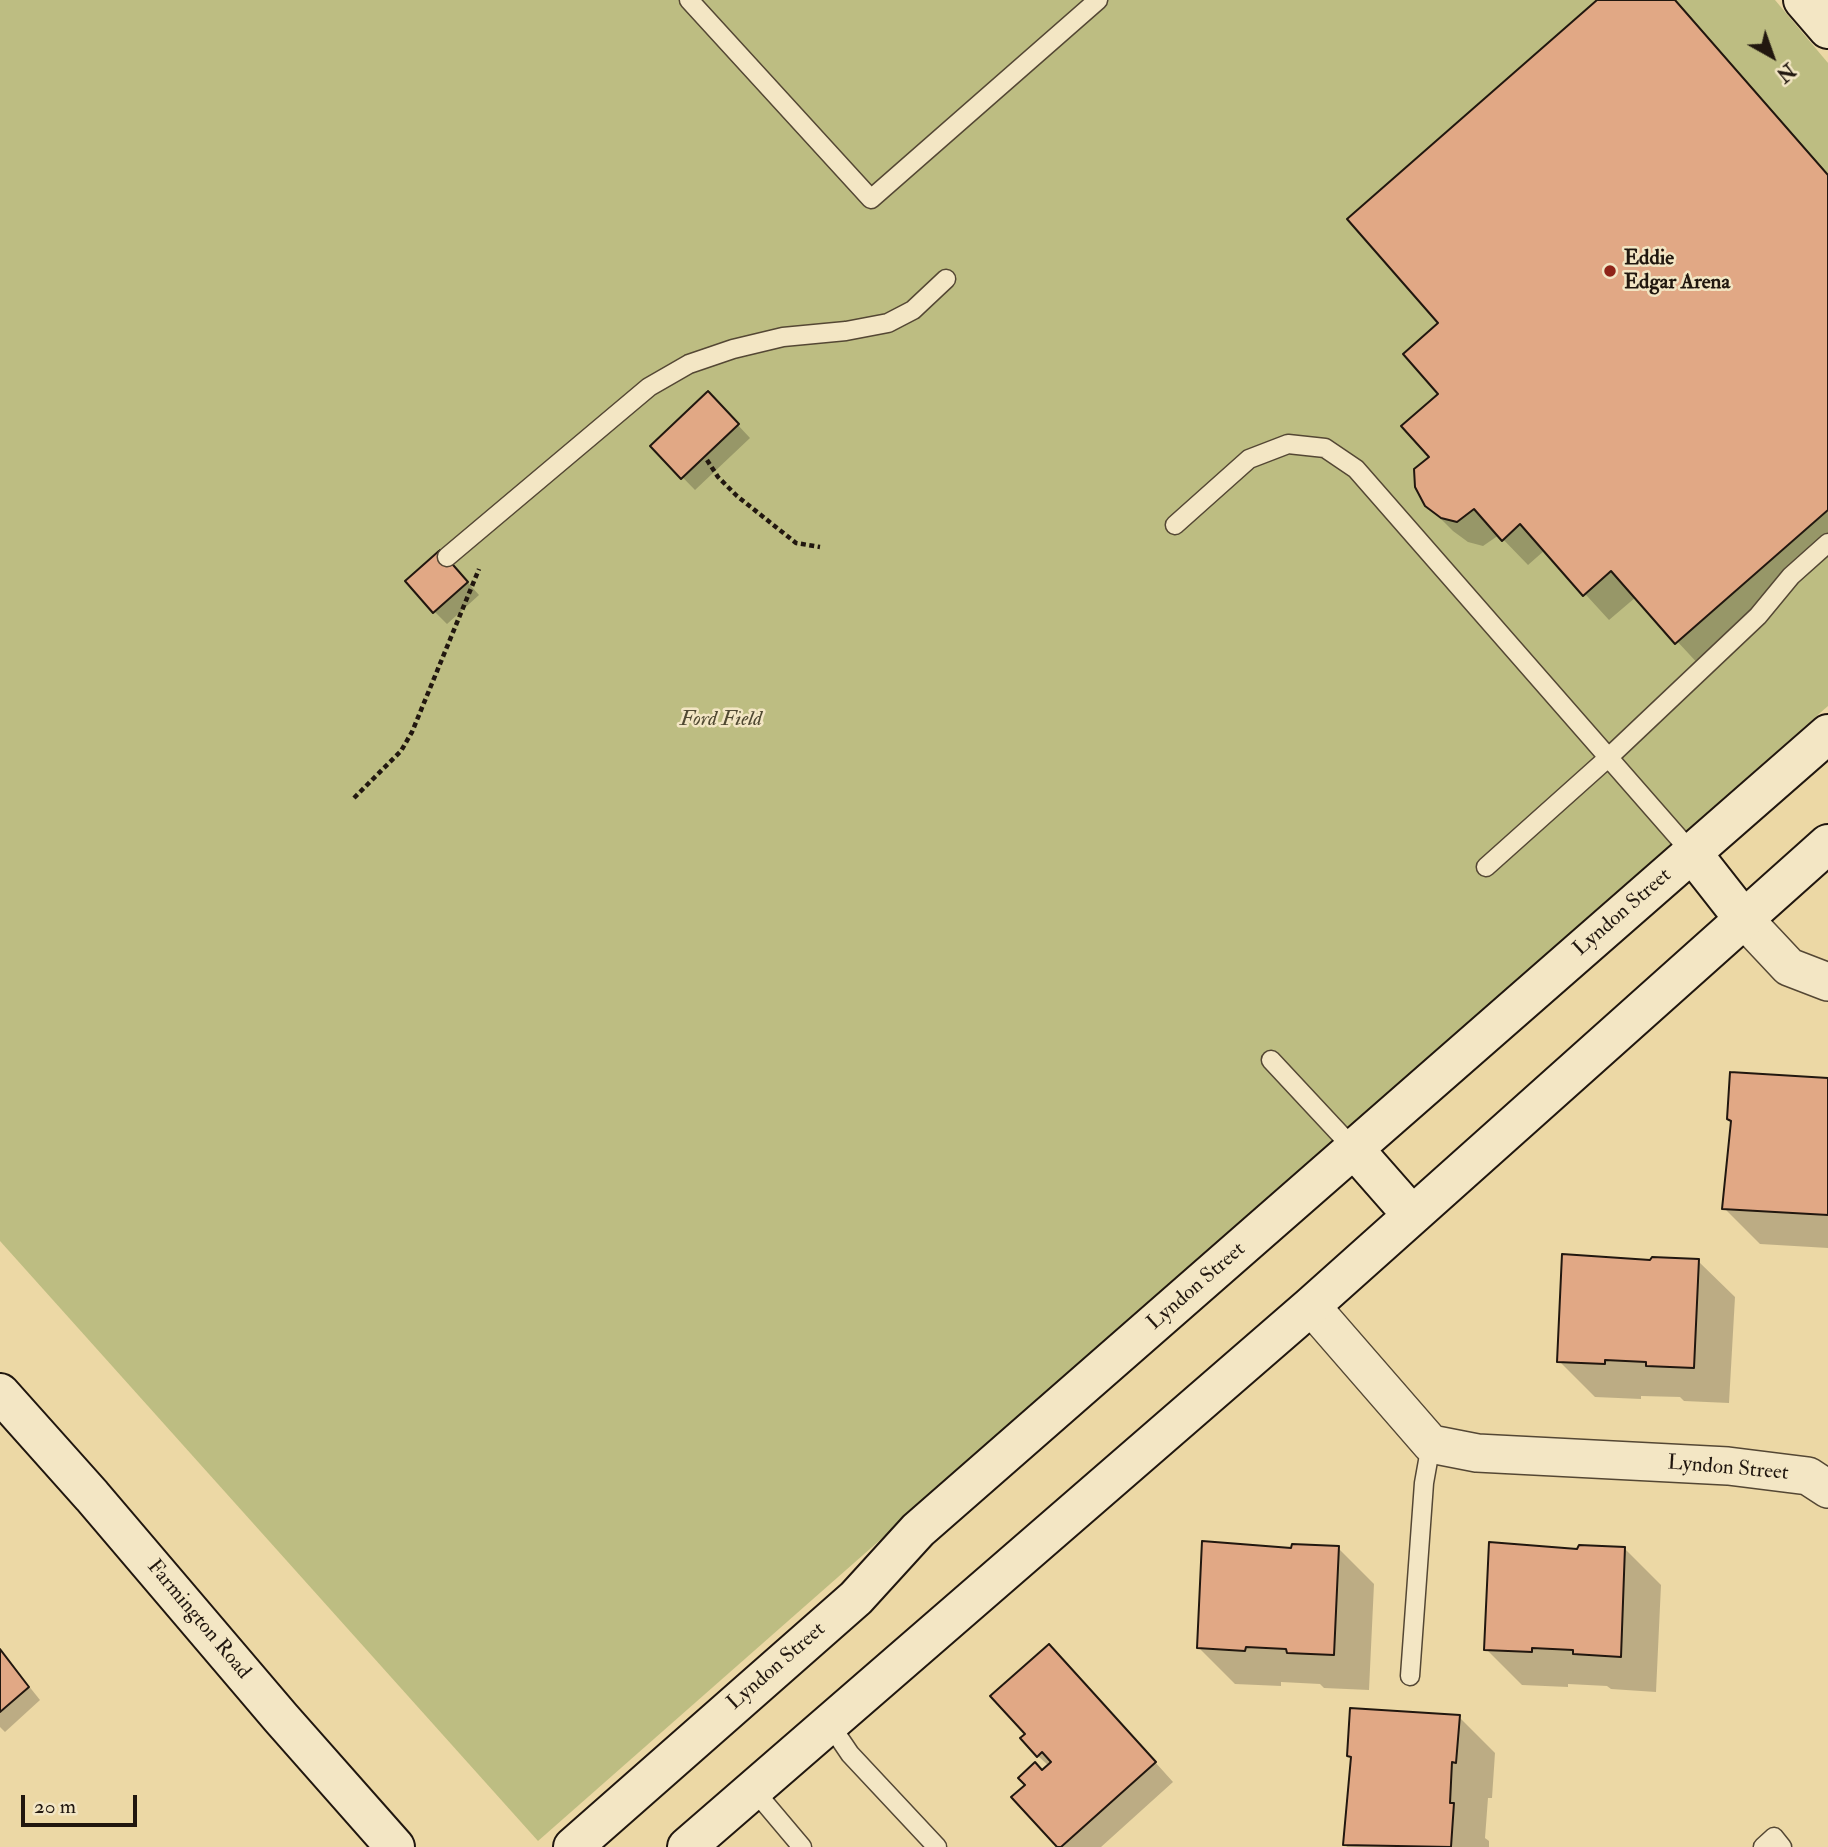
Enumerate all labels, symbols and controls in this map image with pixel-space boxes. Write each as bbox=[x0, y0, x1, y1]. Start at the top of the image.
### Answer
north arrow bbox=[1737, 21, 1807, 91]
text: N bbox=[1771, 57, 1800, 87]
place label: Eddie Edgar Arena bbox=[1624, 246, 1730, 296]
marker: Eddie Edgar Arena bbox=[1602, 263, 1618, 279]
park label: Ford Field bbox=[680, 707, 762, 733]
street label: Lyndon Street bbox=[1569, 864, 1677, 962]
street label: Lyndon Street bbox=[1143, 1238, 1251, 1336]
street label: Lyndon Street bbox=[1666, 1451, 1790, 1487]
street label: Farmington Road bbox=[141, 1555, 255, 1685]
street label: Lyndon Street bbox=[723, 1618, 831, 1716]
scale bar bbox=[24, 1780, 140, 1824]
text: 20 m bbox=[34, 1793, 76, 1820]

